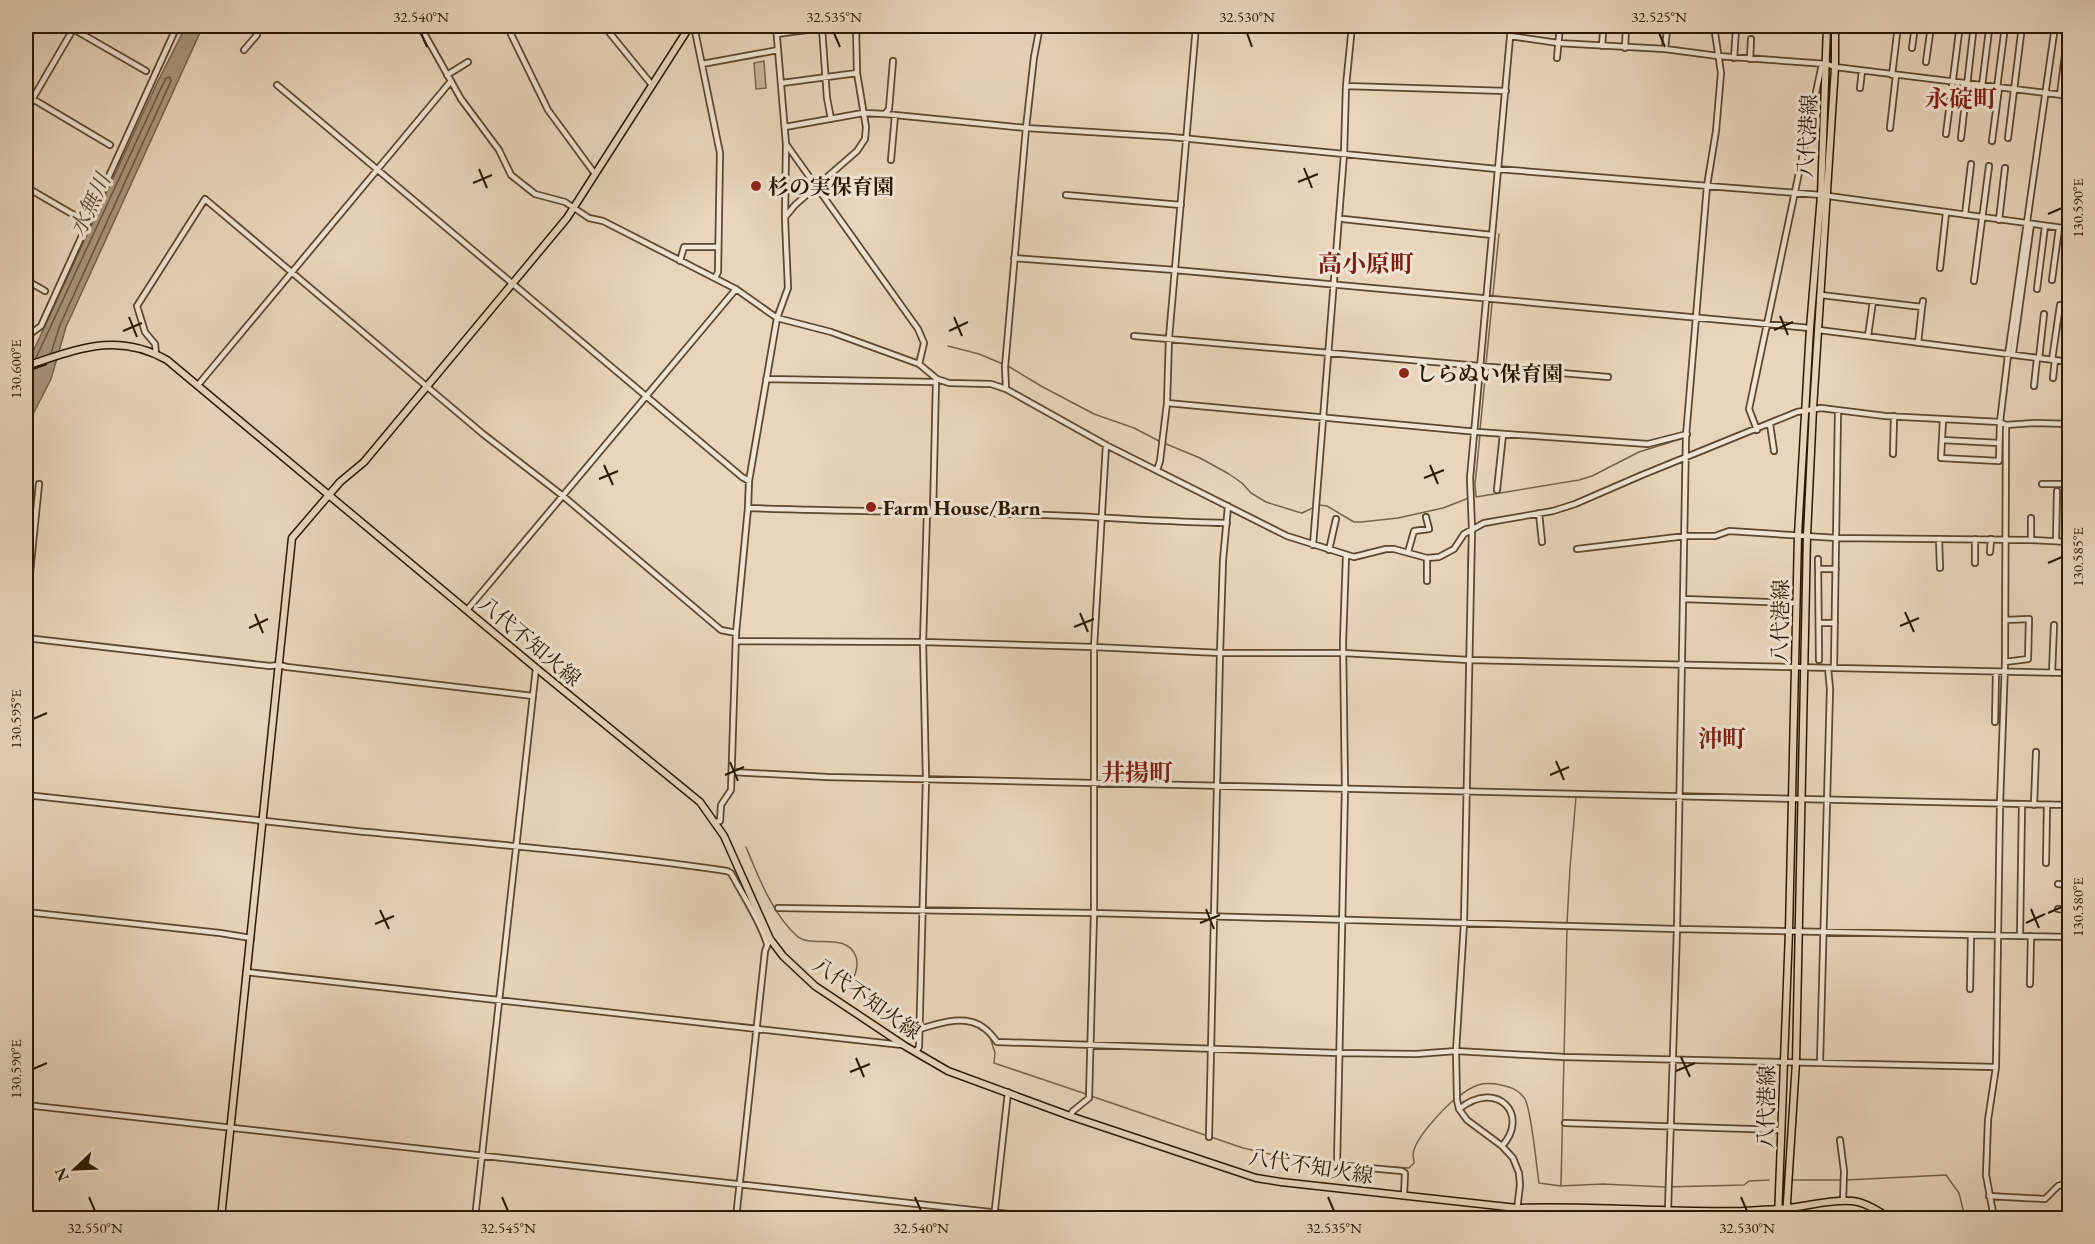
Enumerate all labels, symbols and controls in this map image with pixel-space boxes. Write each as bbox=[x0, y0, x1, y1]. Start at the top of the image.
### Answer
text: 32.540°N bbox=[393, 7, 449, 26]
text: 32.535°N bbox=[806, 7, 862, 26]
text: 32.530°N bbox=[1219, 7, 1275, 26]
text: 32.525°N bbox=[1631, 7, 1687, 26]
district label: 永碇町 bbox=[1925, 83, 1997, 114]
street label: 八代港線 bbox=[1791, 93, 1823, 179]
water label: 水無川 bbox=[63, 167, 118, 241]
place label: 杉の実保育園 bbox=[768, 173, 894, 200]
text: 130.590°E bbox=[2068, 178, 2087, 238]
marker: 杉の実保育園 bbox=[749, 179, 763, 193]
district label: 高小原町 bbox=[1318, 248, 1414, 279]
text: 130.600°E bbox=[6, 339, 25, 399]
place label: しらぬい保育園 bbox=[1416, 360, 1563, 387]
marker: しらぬい保育園 bbox=[1397, 366, 1411, 380]
place label: Farm House/Barn bbox=[883, 494, 1041, 521]
marker: Farm House/Barn bbox=[864, 500, 878, 514]
text: 130.585°E bbox=[2068, 527, 2087, 587]
street label: 八代港線 bbox=[1766, 579, 1794, 663]
street label: 八代不知火線 bbox=[473, 590, 587, 692]
text: 130.595°E bbox=[6, 689, 25, 749]
district label: 沖町 bbox=[1698, 723, 1746, 754]
district label: 井揚町 bbox=[1101, 757, 1173, 788]
text: 130.580°E bbox=[2068, 877, 2087, 937]
street label: 八代不知火線 bbox=[808, 951, 926, 1045]
text: 130.590°E bbox=[6, 1039, 25, 1099]
street label: 八代港線 bbox=[1752, 1065, 1780, 1149]
north arrow bbox=[45, 1139, 105, 1199]
street label: 八代不知火線 bbox=[1247, 1143, 1375, 1189]
text: N bbox=[49, 1165, 74, 1185]
text: 32.550°N bbox=[67, 1218, 123, 1237]
text: 32.545°N bbox=[480, 1218, 536, 1237]
text: 32.540°N bbox=[893, 1218, 949, 1237]
text: 32.535°N bbox=[1306, 1218, 1362, 1237]
text: 32.530°N bbox=[1719, 1218, 1775, 1237]

